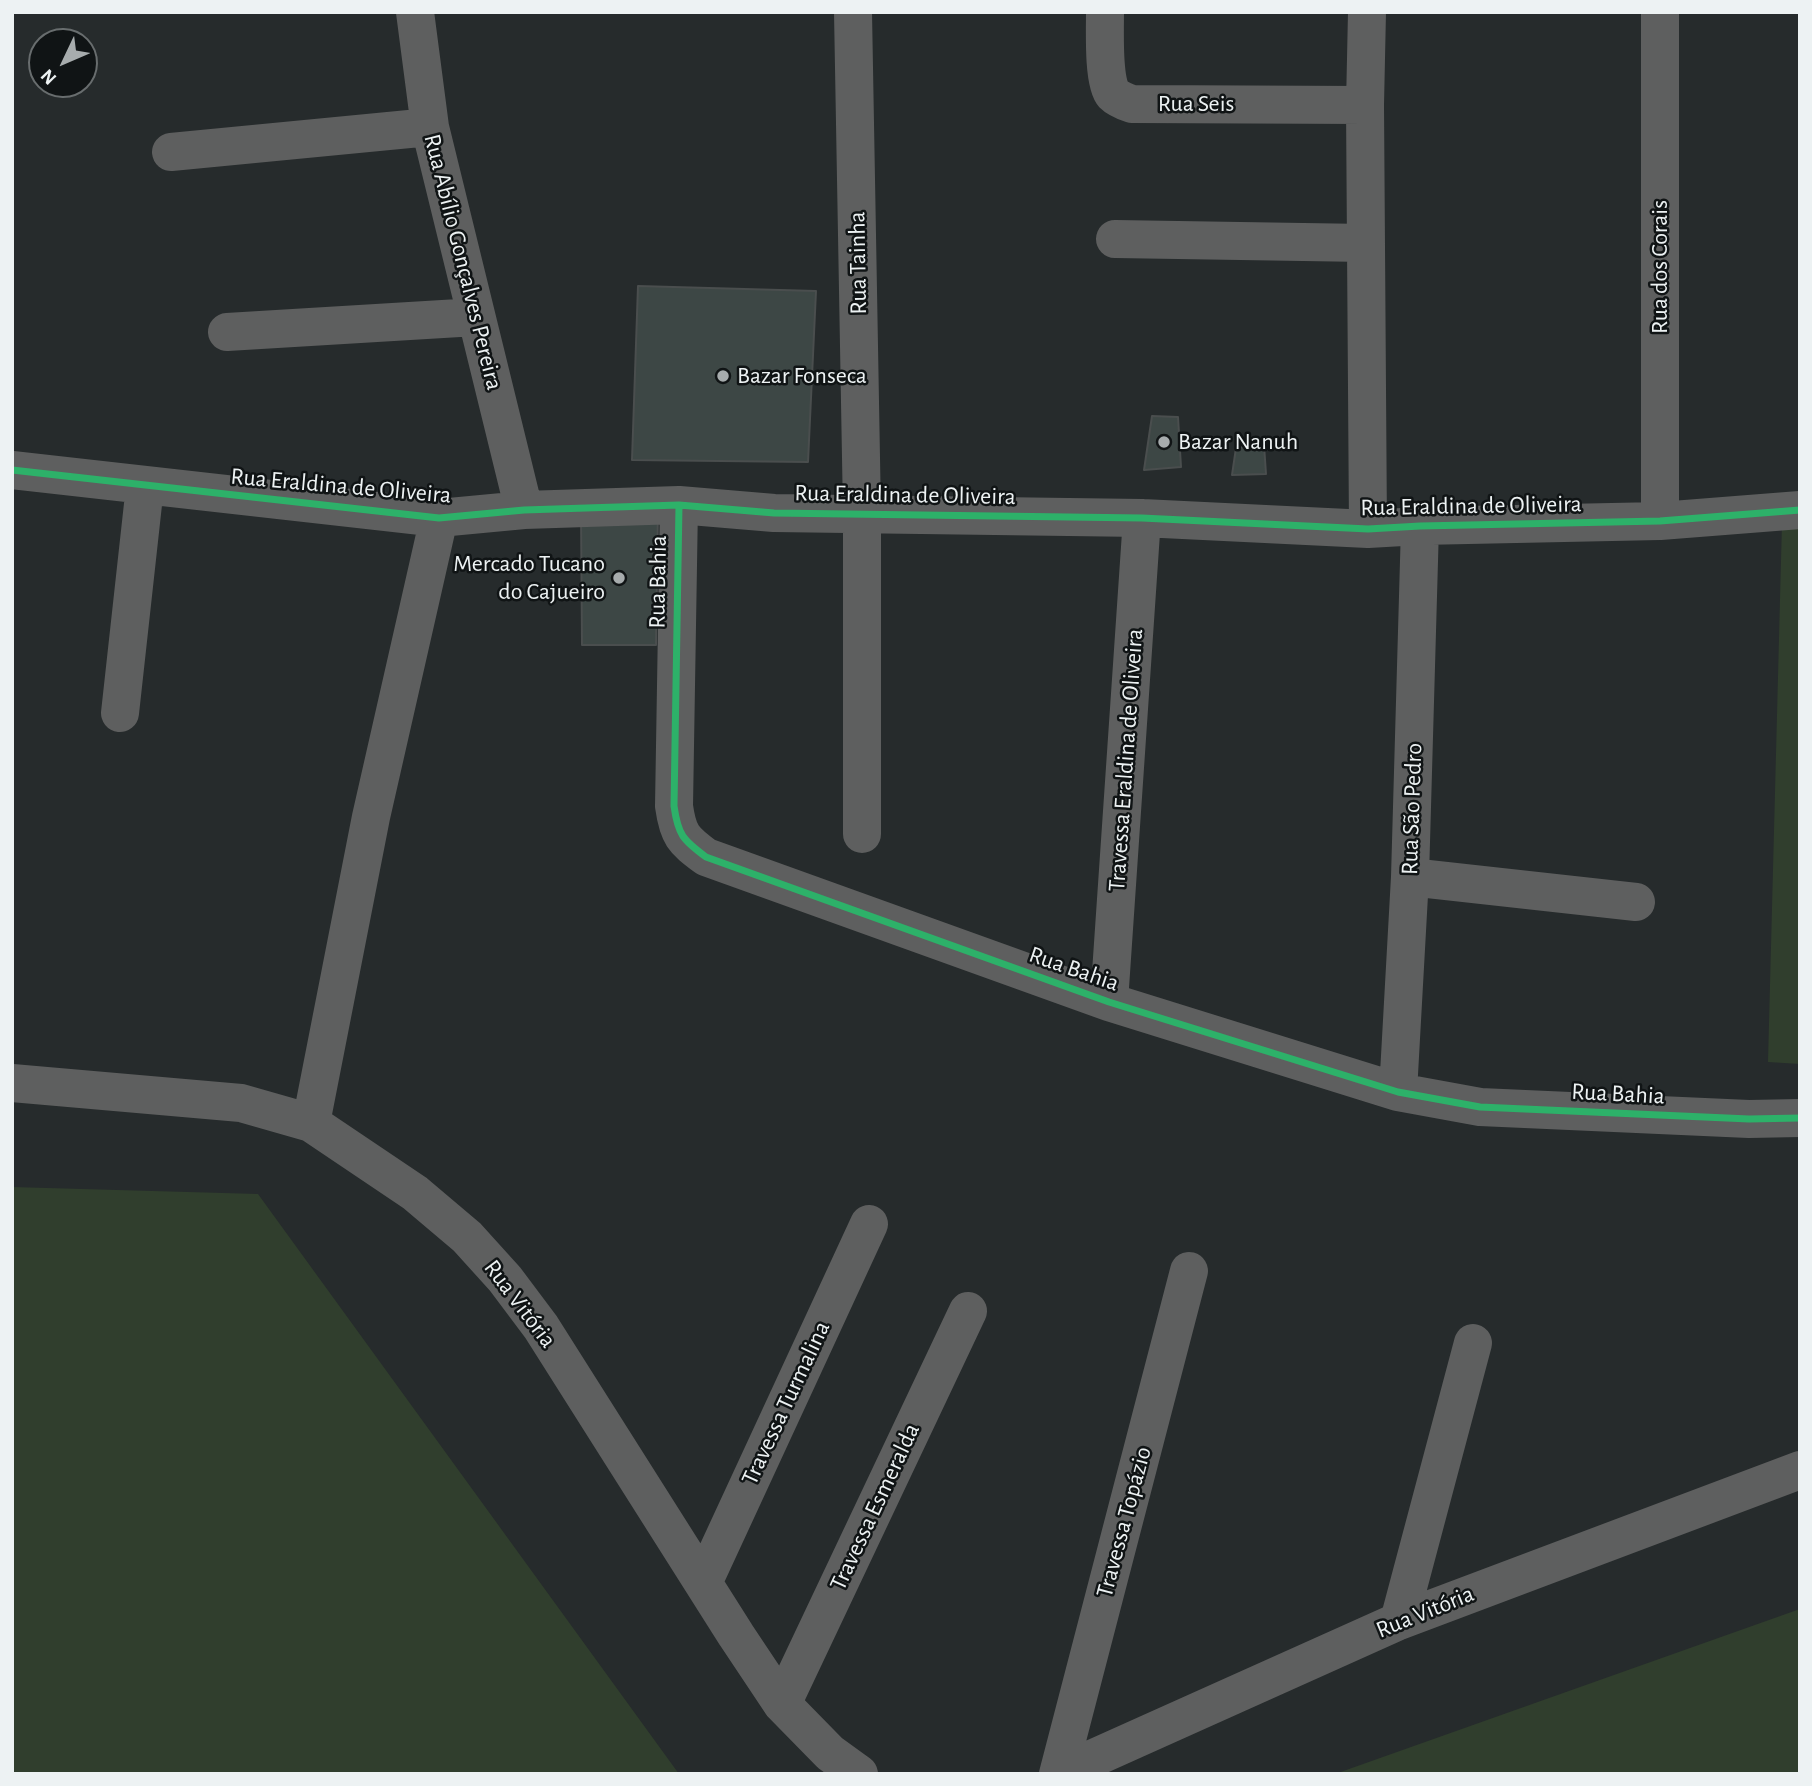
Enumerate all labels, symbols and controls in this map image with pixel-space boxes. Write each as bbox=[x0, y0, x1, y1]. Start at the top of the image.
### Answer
north arrow bbox=[28, 28, 98, 98]
text: N bbox=[38, 65, 60, 88]
street label: Rua Seis bbox=[1158, 90, 1234, 118]
street label: Rua Abílio Gonçalves Pereira bbox=[417, 131, 509, 393]
street label: Rua dos Corais bbox=[1646, 200, 1674, 334]
street label: Rua Tainha bbox=[843, 211, 873, 315]
place label: Bazar Fonseca bbox=[737, 362, 867, 390]
marker: Bazar Fonseca bbox=[715, 368, 731, 384]
place label: Bazar Nanuh bbox=[1178, 428, 1298, 456]
marker: Bazar Nanuh bbox=[1156, 434, 1172, 450]
street label: Rua Eraldina de Oliveira bbox=[229, 462, 453, 510]
street label: Rua Eraldina de Oliveira bbox=[794, 479, 1016, 511]
street label: Rua Eraldina de Oliveira bbox=[1360, 490, 1582, 522]
street label: Rua Bahia bbox=[643, 535, 673, 629]
place label: Mercado Tucano do Cajueiro bbox=[453, 550, 605, 606]
marker: Mercado Tucano do Cajueiro bbox=[611, 570, 627, 586]
street label: Travessa Eraldina de Oliveira bbox=[1102, 628, 1150, 892]
street label: Rua São Pedro bbox=[1395, 742, 1429, 876]
street label: Rua Bahia bbox=[1025, 940, 1123, 998]
street label: Rua Bahia bbox=[1571, 1077, 1665, 1111]
street label: Rua Vitória bbox=[478, 1254, 562, 1354]
street label: Travessa Turmalina bbox=[735, 1317, 837, 1489]
street label: Travessa Esmeralda bbox=[824, 1419, 926, 1595]
street label: Travessa Topázio bbox=[1090, 1443, 1158, 1601]
street label: Rua Vitória bbox=[1372, 1579, 1478, 1645]

